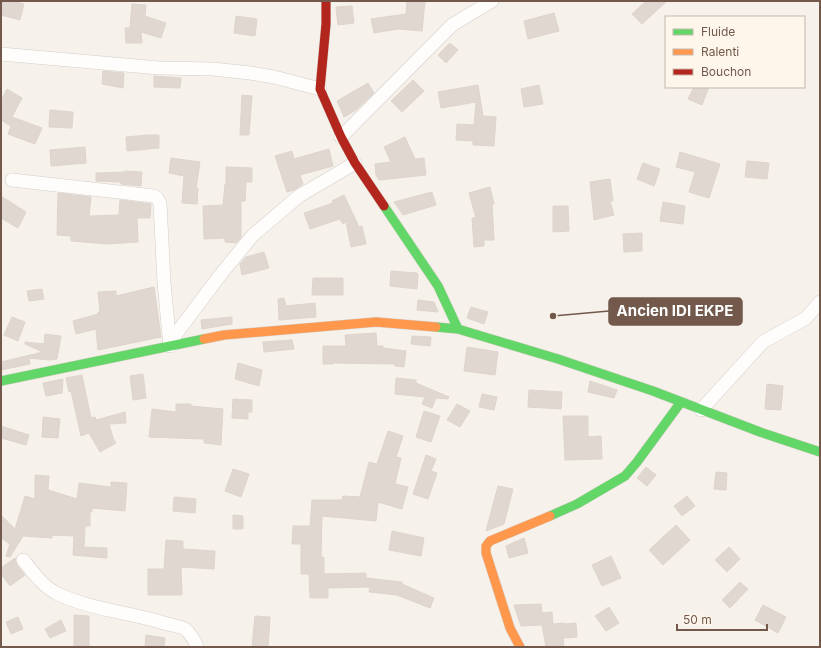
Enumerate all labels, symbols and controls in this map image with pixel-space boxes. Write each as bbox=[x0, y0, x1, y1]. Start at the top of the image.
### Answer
legend bbox=[665, 16, 805, 88]
text: Fluide bbox=[701, 24, 735, 39]
text: Ralenti bbox=[701, 44, 739, 59]
text: Bouchon bbox=[701, 64, 751, 79]
callout: Ancien IDI EKPE bbox=[609, 298, 742, 325]
text: Ancien IDI EKPE bbox=[617, 301, 733, 320]
scale bar bbox=[677, 606, 767, 632]
text: 50 m bbox=[683, 612, 712, 627]

